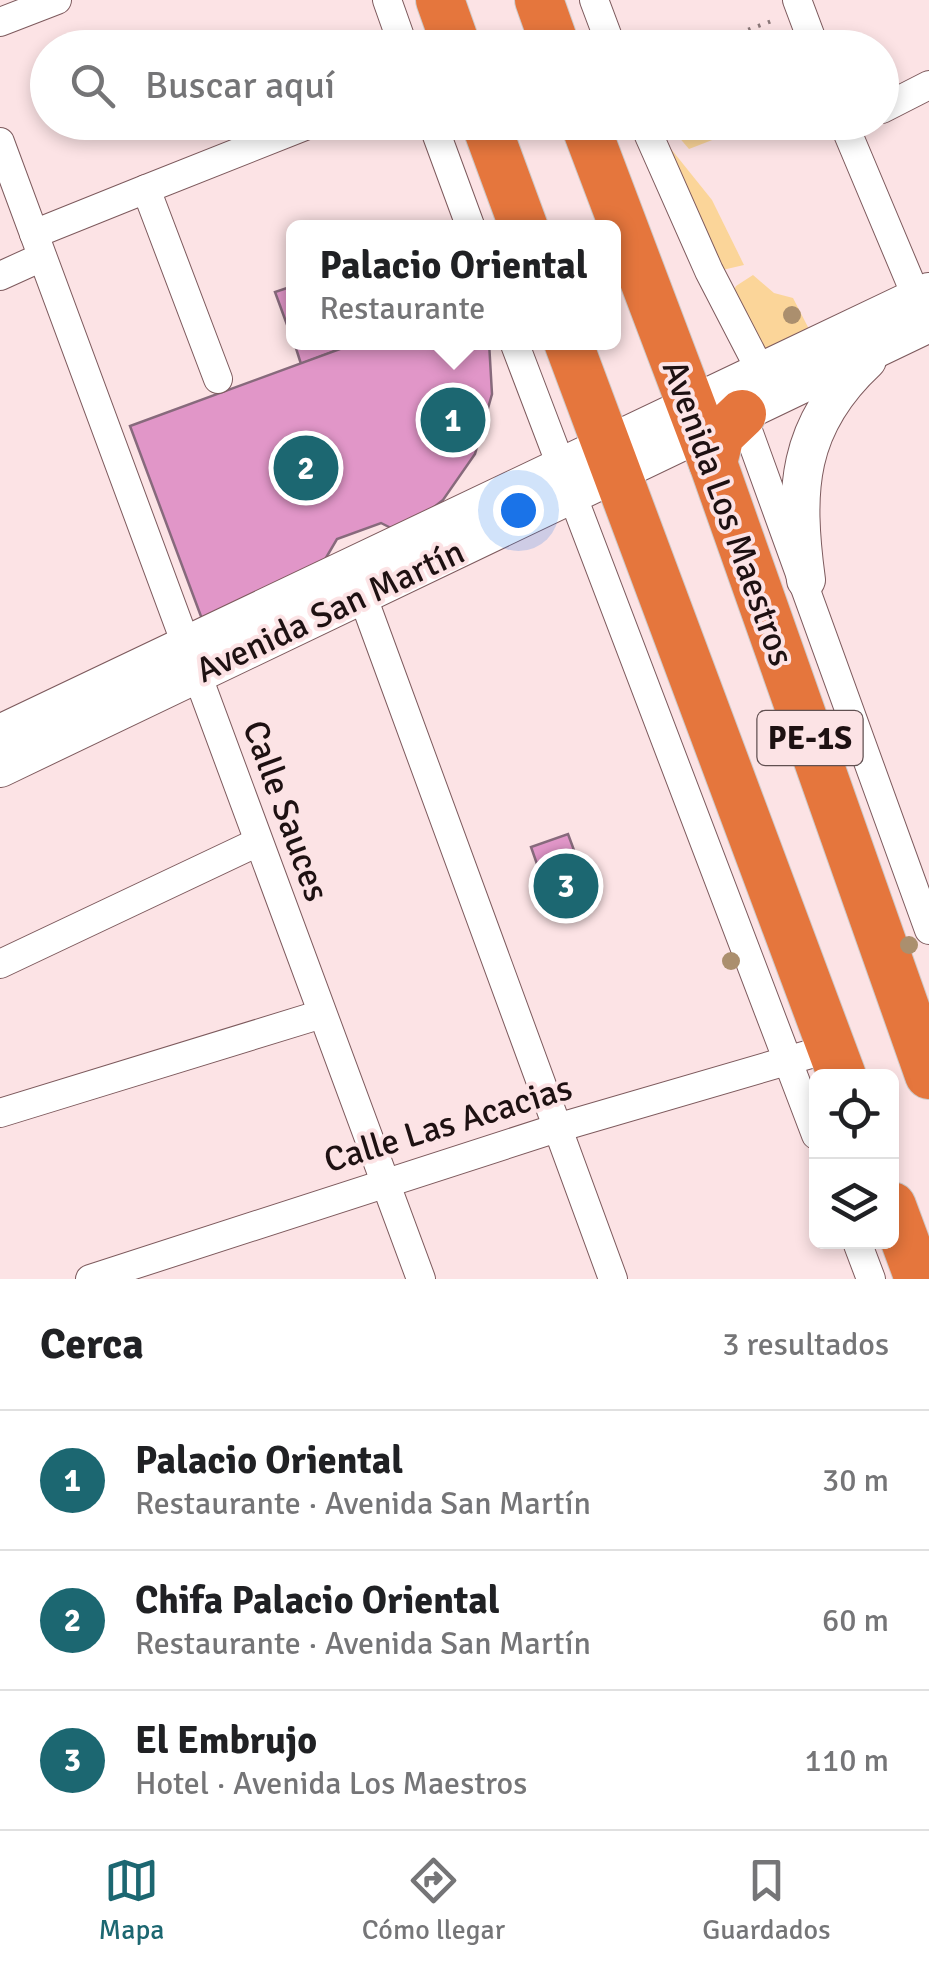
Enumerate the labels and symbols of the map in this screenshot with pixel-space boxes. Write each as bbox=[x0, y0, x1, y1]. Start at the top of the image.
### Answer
street label: Avenida Los Maestros bbox=[653, 355, 803, 671]
pin: 1 bbox=[420, 382, 486, 458]
pin: 2 bbox=[274, 430, 338, 506]
your location bbox=[493, 485, 544, 536]
street label: Avenida San Martín bbox=[189, 530, 471, 692]
road number: PE-1S bbox=[758, 711, 862, 765]
street label: Calle Sauces bbox=[233, 715, 339, 907]
pin: 3 bbox=[534, 848, 598, 924]
street label: Calle Las Acacias bbox=[319, 1066, 577, 1182]

